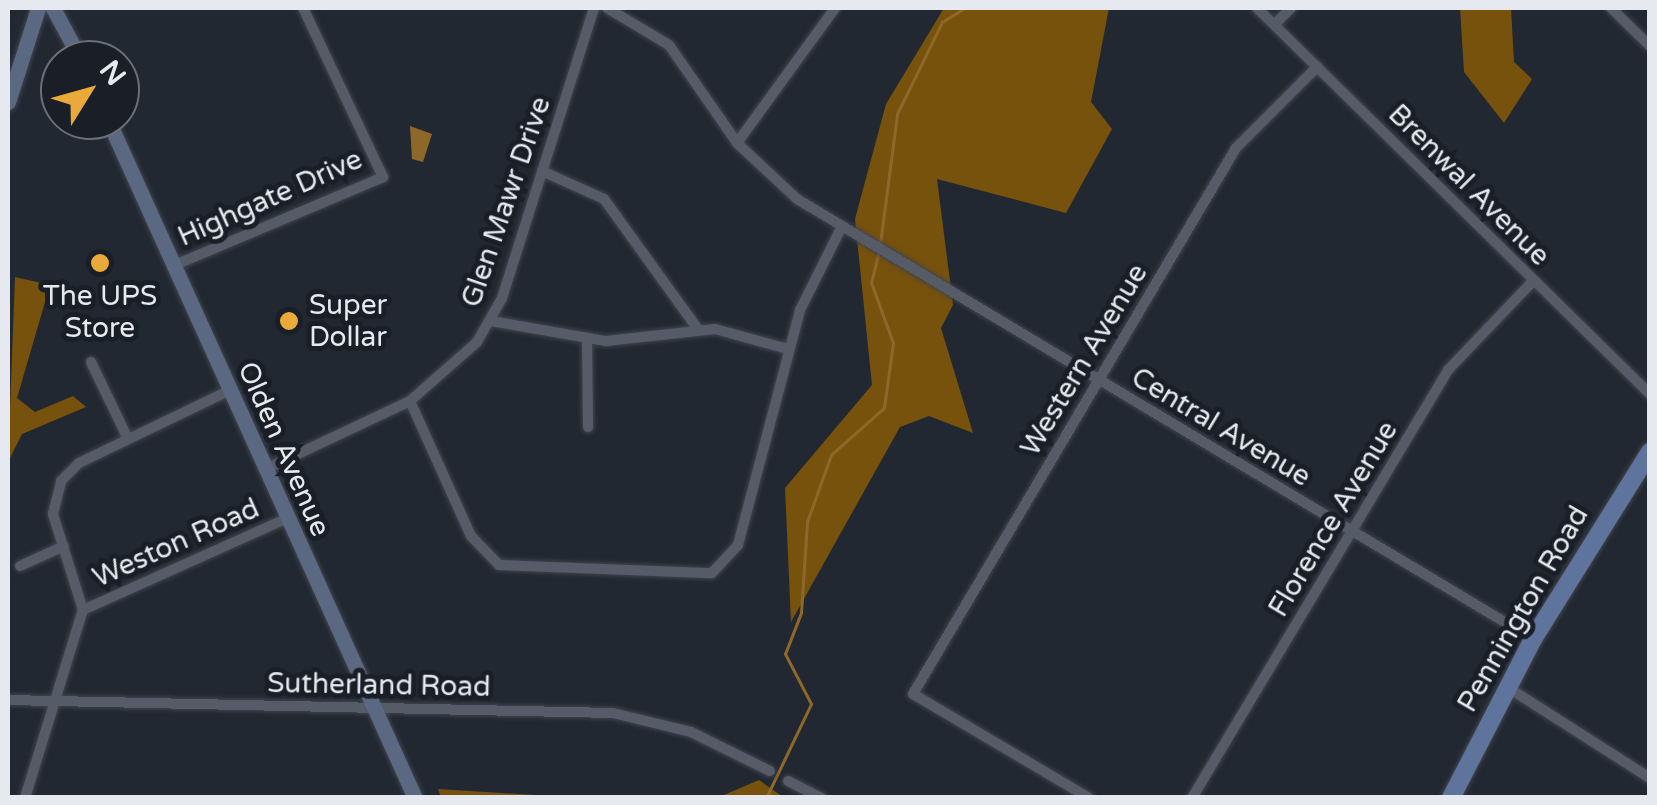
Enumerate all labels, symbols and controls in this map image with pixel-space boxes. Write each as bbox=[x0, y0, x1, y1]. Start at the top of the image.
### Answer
north arrow bbox=[40, 40, 140, 140]
text: N bbox=[92, 54, 133, 92]
street label: Glen Mawr Drive bbox=[454, 93, 558, 311]
street label: Brenwal Avenue bbox=[1381, 97, 1557, 273]
street label: Highgate Drive bbox=[173, 142, 367, 254]
marker: The UPS Store bbox=[89, 252, 111, 274]
street label: Western Avenue bbox=[1014, 258, 1154, 462]
place label: The UPS Store bbox=[43, 279, 157, 345]
place label: Super Dollar bbox=[309, 288, 387, 354]
marker: Super Dollar bbox=[278, 310, 300, 332]
street label: Olden Avenue bbox=[231, 357, 337, 541]
street label: Central Avenue bbox=[1125, 360, 1317, 494]
street label: Florence Avenue bbox=[1261, 415, 1405, 623]
street label: Weston Road bbox=[88, 491, 264, 595]
street label: Pennington Road bbox=[1450, 500, 1596, 718]
street label: Sutherland Road bbox=[267, 666, 491, 704]

